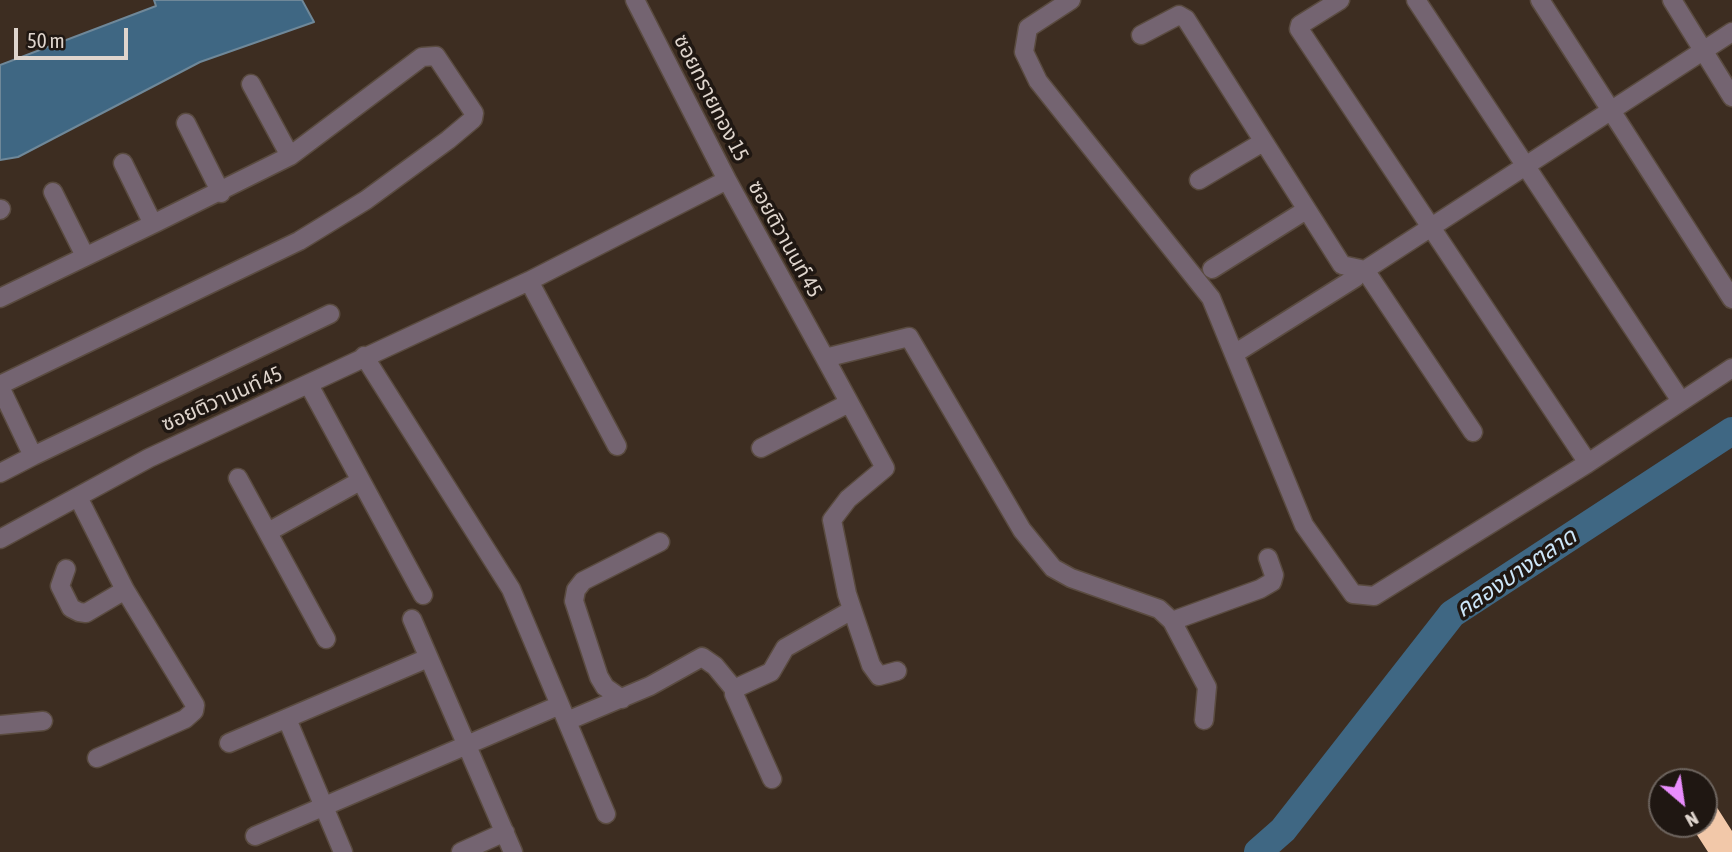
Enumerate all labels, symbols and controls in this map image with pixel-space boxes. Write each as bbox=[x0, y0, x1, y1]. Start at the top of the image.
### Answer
scale bar bbox=[18, 14, 131, 58]
text: 50 m bbox=[27, 28, 65, 52]
street label: ซอยทรายทอง 15 bbox=[668, 30, 754, 166]
street label: ซอยติวานนท์ 45 bbox=[743, 176, 827, 302]
street label: ซอยติวานนท์ 45 bbox=[158, 361, 286, 437]
water label: คลองบางตลาด bbox=[1450, 523, 1582, 623]
north arrow bbox=[1648, 768, 1718, 838]
text: N bbox=[1682, 807, 1702, 832]

